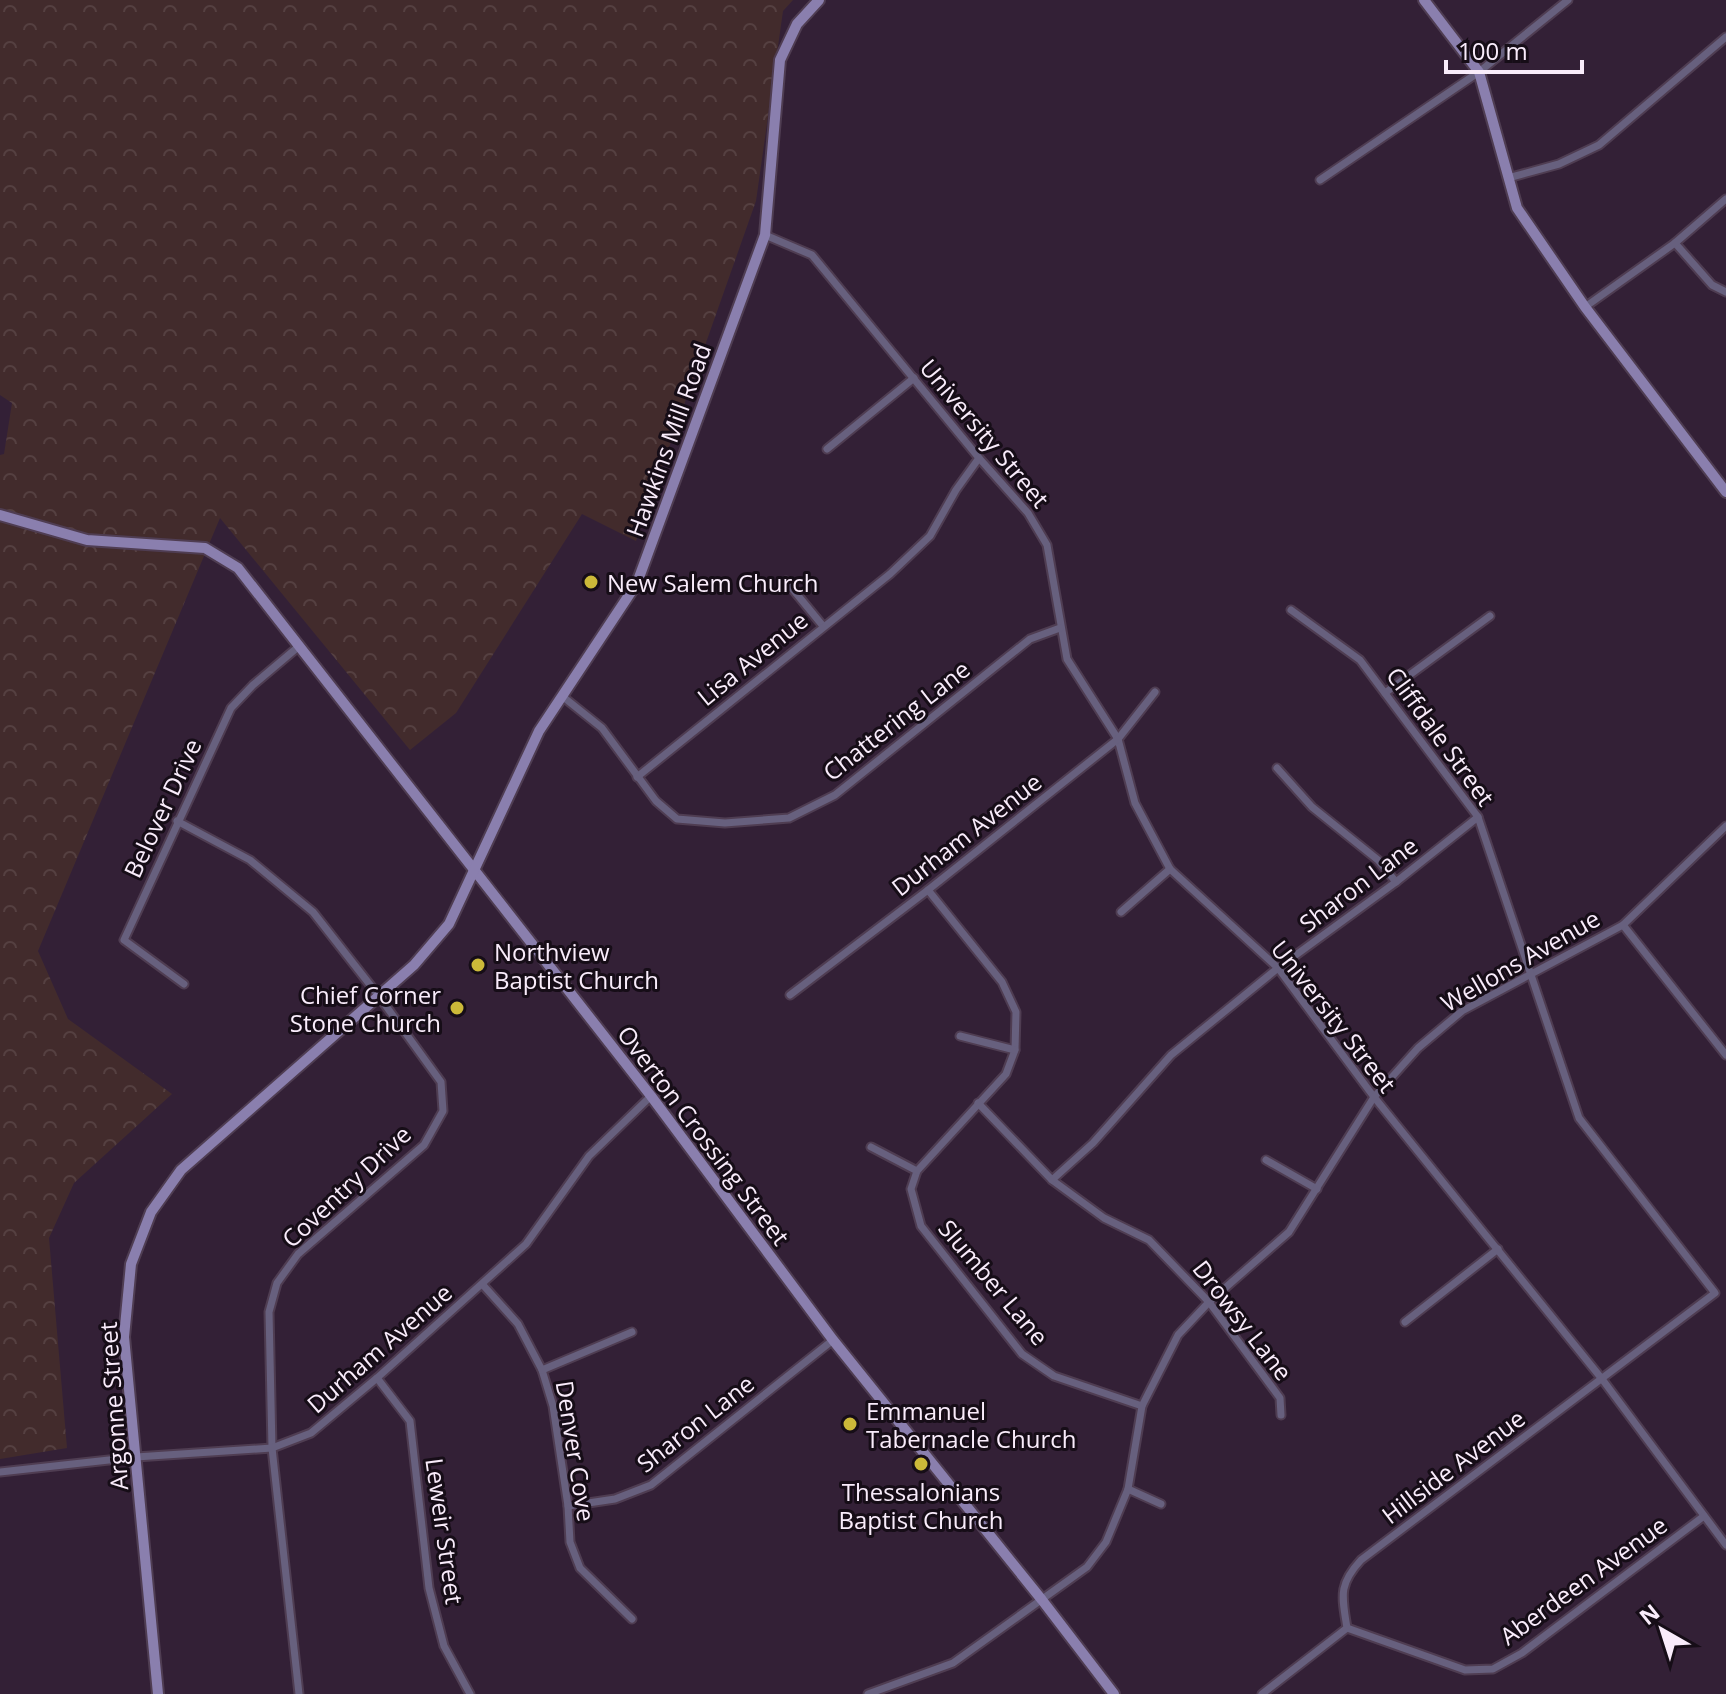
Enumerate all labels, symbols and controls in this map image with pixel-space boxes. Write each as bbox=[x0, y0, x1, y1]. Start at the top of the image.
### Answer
scale bar bbox=[1446, 24, 1582, 74]
text: 100 m bbox=[1458, 34, 1528, 67]
street label: Hawkins Mill Road bbox=[618, 339, 718, 541]
street label: University Street bbox=[913, 352, 1057, 514]
place label: New Salem Church bbox=[607, 566, 818, 599]
marker: New Salem Church bbox=[582, 573, 600, 591]
street label: Lisa Avenue bbox=[690, 603, 814, 713]
street label: Chattering Lane bbox=[816, 652, 976, 788]
street label: Cliffdale Street bbox=[1379, 660, 1503, 812]
street label: Belover Drive bbox=[115, 733, 209, 883]
street label: Durham Avenue bbox=[884, 765, 1048, 903]
street label: Sharon Lane bbox=[1292, 829, 1424, 939]
street label: Wellons Avenue bbox=[1435, 901, 1605, 1019]
street label: University Street bbox=[1264, 933, 1404, 1099]
place label: Northview Baptist Church bbox=[494, 935, 659, 996]
marker: Northview Baptist Church bbox=[469, 956, 487, 974]
place label: Chief Corner Stone Church bbox=[290, 978, 441, 1039]
marker: Chief Corner Stone Church bbox=[448, 999, 466, 1017]
street label: Overton Crossing Street bbox=[610, 1018, 798, 1252]
street label: Coventry Drive bbox=[274, 1118, 418, 1254]
street label: Slumber Lane bbox=[932, 1212, 1056, 1352]
street label: Drowsy Lane bbox=[1186, 1253, 1300, 1387]
street label: Durham Avenue bbox=[299, 1276, 459, 1420]
street label: Argonne Street bbox=[91, 1321, 135, 1491]
street label: Sharon Lane bbox=[629, 1367, 761, 1479]
street label: Denver Cove bbox=[549, 1378, 603, 1524]
place label: Emmanuel Tabernacle Church bbox=[866, 1394, 1076, 1455]
street label: Hillside Avenue bbox=[1375, 1401, 1531, 1531]
marker: Emmanuel Tabernacle Church bbox=[841, 1415, 859, 1433]
marker: Thessalonians Baptist Church bbox=[912, 1455, 930, 1473]
street label: Leweir Street bbox=[418, 1456, 472, 1606]
place label: Thessalonians Baptist Church bbox=[839, 1475, 1003, 1536]
street label: Aberdeen Avenue bbox=[1493, 1508, 1673, 1652]
north arrow bbox=[1622, 1590, 1702, 1670]
text: N bbox=[1632, 1596, 1665, 1631]

